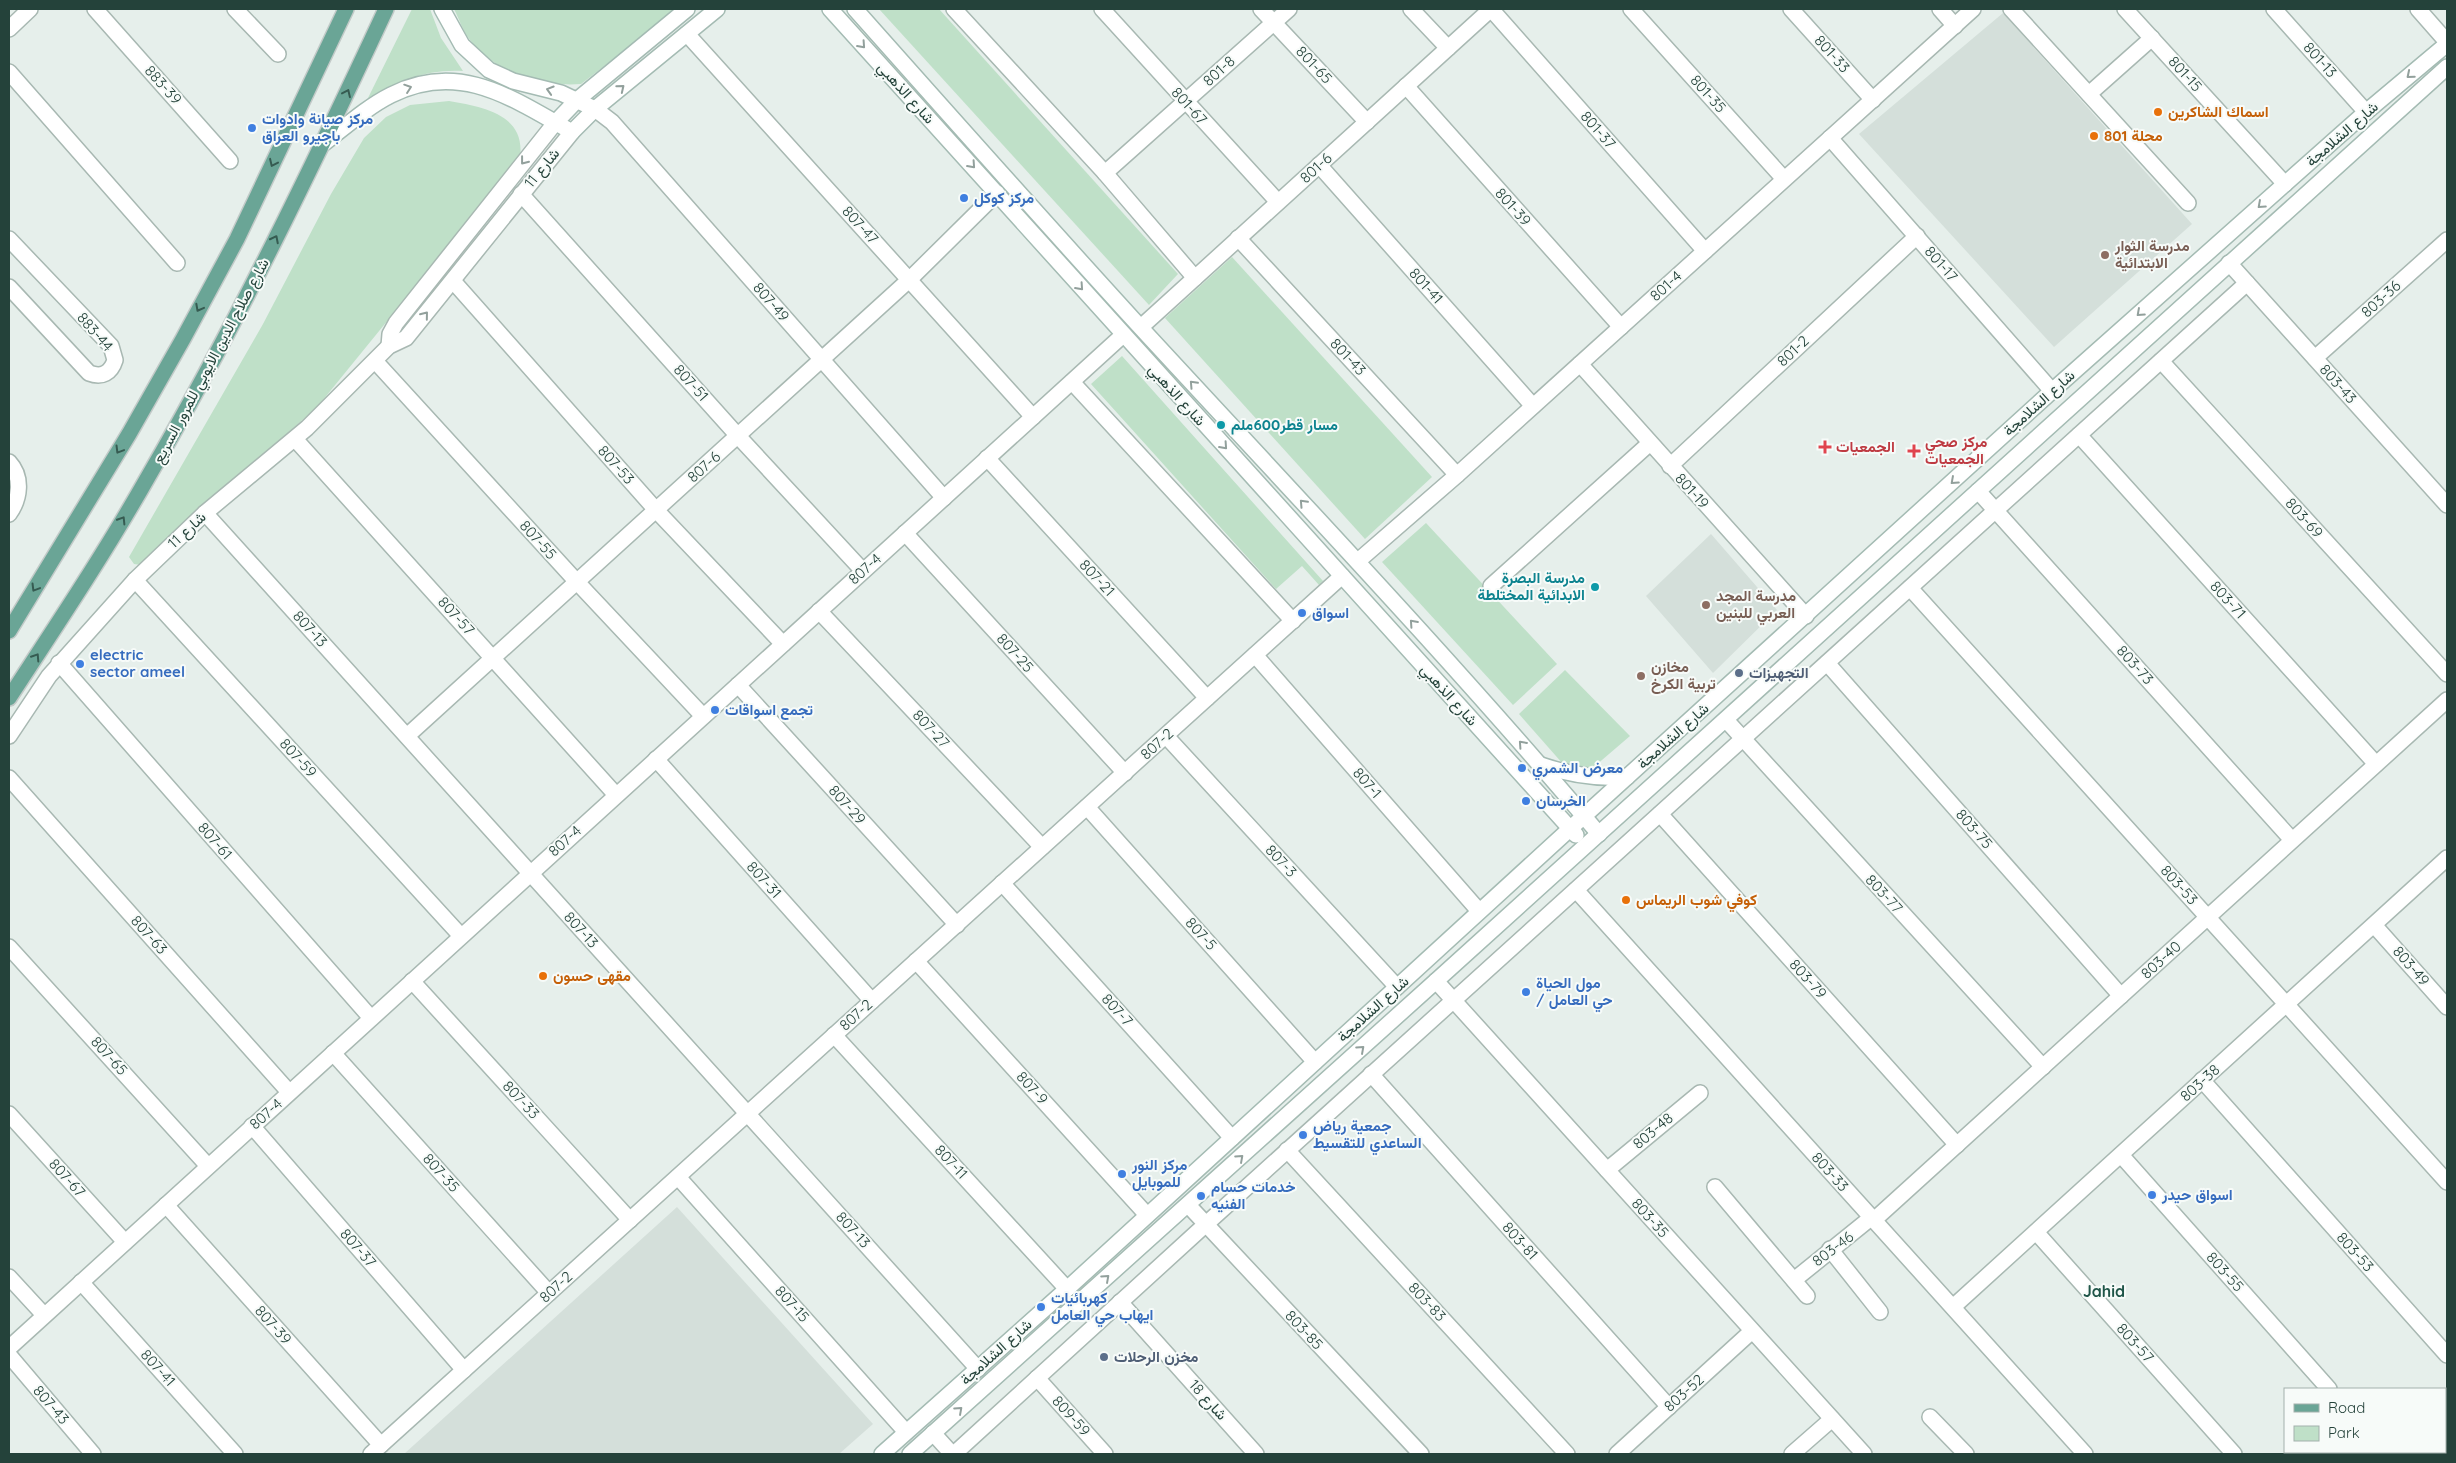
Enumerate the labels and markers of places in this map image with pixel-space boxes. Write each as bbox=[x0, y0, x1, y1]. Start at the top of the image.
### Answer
place label: اسماك الشاكرين bbox=[2168, 102, 2269, 121]
marker: اسماك الشاكرين bbox=[2152, 106, 2164, 118]
place label: مركز صيانة وادوات باجيرو العراق bbox=[262, 109, 373, 145]
marker: مركز صيانة وادوات باجيرو العراق bbox=[246, 122, 258, 134]
place label: محلة 801 bbox=[2104, 126, 2163, 145]
marker: محلة 801 bbox=[2088, 130, 2100, 142]
place label: مركز كوكل bbox=[974, 188, 1034, 207]
marker: مركز كوكل bbox=[958, 192, 970, 204]
place label: مدرسة الثوار الابتدائية bbox=[2114, 236, 2190, 272]
marker: مدرسة الثوار الابتدائية bbox=[2099, 249, 2111, 261]
place label: مسار قطر600ملم bbox=[1231, 415, 1338, 435]
marker: مسار قطر600ملم bbox=[1215, 419, 1227, 431]
place label: مركز صحي الجمعيات bbox=[1925, 432, 1987, 468]
place label: الجمعيات bbox=[1836, 437, 1895, 456]
marker: الجمعيات bbox=[1818, 440, 1832, 454]
marker: مركز صحي الجمعيات bbox=[1907, 444, 1921, 458]
place label: مدرسة البصرة الابدائية المختلطة bbox=[1477, 568, 1585, 604]
marker: مدرسة البصرة الابدائية المختلطة bbox=[1589, 581, 1601, 593]
place label: مدرسة المجد العربي للبنين bbox=[1716, 586, 1796, 626]
marker: مدرسة المجد العربي للبنين bbox=[1700, 599, 1712, 611]
place label: اسواق bbox=[1312, 603, 1349, 622]
marker: اسواق bbox=[1296, 607, 1308, 619]
place label: electric sector ameel bbox=[90, 645, 185, 681]
place label: مخازن تربية الكرخ bbox=[1651, 657, 1716, 694]
marker: electric sector ameel bbox=[74, 658, 86, 670]
place label: التجهيزات bbox=[1749, 663, 1809, 682]
marker: التجهيزات bbox=[1733, 667, 1745, 679]
marker: مخازن تربية الكرخ bbox=[1635, 670, 1647, 682]
place label: تجمع اسواقات bbox=[725, 700, 813, 720]
marker: تجمع اسواقات bbox=[709, 704, 721, 716]
place label: معرض الشمري bbox=[1532, 758, 1623, 781]
marker: معرض الشمري bbox=[1516, 762, 1528, 774]
place label: الخرسان bbox=[1536, 791, 1586, 810]
marker: الخرسان bbox=[1520, 795, 1532, 807]
place label: كوفي شوب الريماس bbox=[1636, 890, 1757, 913]
marker: كوفي شوب الريماس bbox=[1620, 894, 1632, 906]
place label: مقهى حسون bbox=[553, 966, 631, 985]
marker: مقهى حسون bbox=[537, 970, 549, 982]
place label: مول الحياة / حي العامل bbox=[1536, 973, 1612, 1013]
marker: مول الحياة / حي العامل bbox=[1520, 986, 1532, 998]
place label: جمعية رياض الساعدي للتقسيط bbox=[1313, 1116, 1422, 1156]
marker: جمعية رياض الساعدي للتقسيط bbox=[1297, 1129, 1309, 1141]
place label: مركز النور للموبايل bbox=[1131, 1155, 1187, 1191]
marker: مركز النور للموبايل bbox=[1116, 1168, 1128, 1180]
place label: خدمات حسام الفنيه bbox=[1211, 1177, 1295, 1213]
place label: اسواق حيدر bbox=[2161, 1185, 2233, 1204]
marker: اسواق حيدر bbox=[2146, 1189, 2158, 1201]
marker: خدمات حسام الفنيه bbox=[1195, 1190, 1207, 1202]
place label: كهربائيات ايهاب حي العامل bbox=[1051, 1288, 1153, 1328]
marker: كهربائيات ايهاب حي العامل bbox=[1035, 1301, 1047, 1313]
place label: مخزن الرحلات bbox=[1114, 1347, 1199, 1366]
marker: مخزن الرحلات bbox=[1098, 1351, 1110, 1363]

